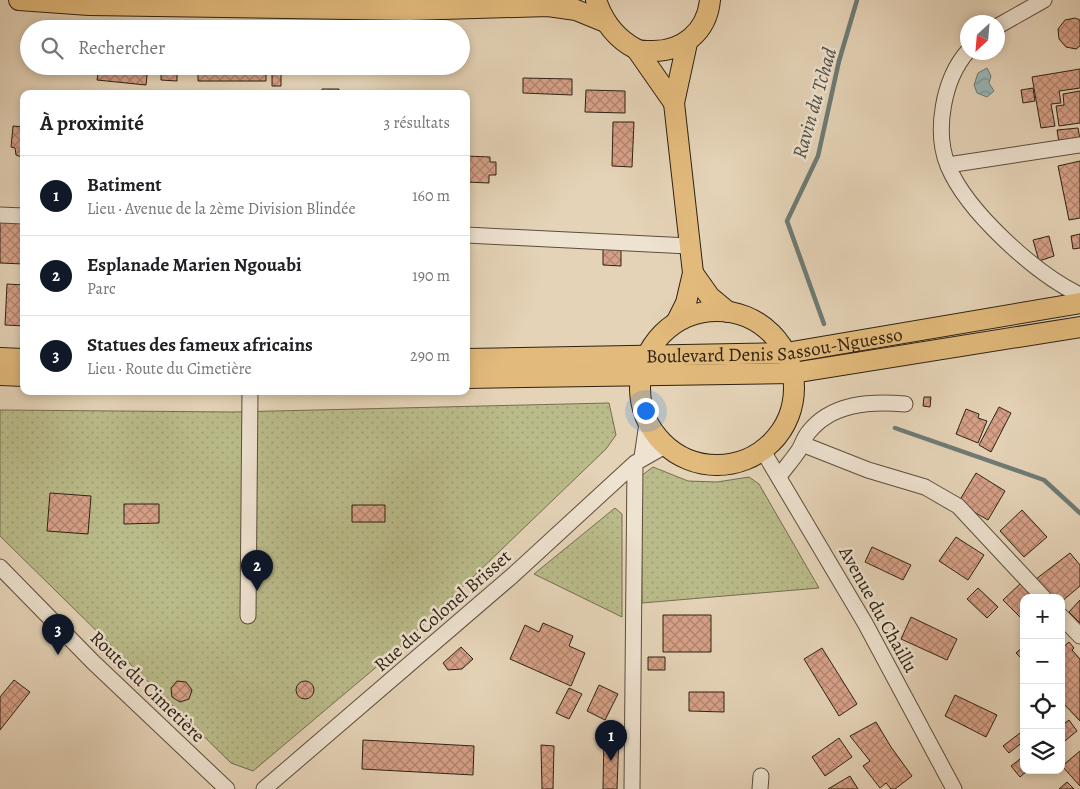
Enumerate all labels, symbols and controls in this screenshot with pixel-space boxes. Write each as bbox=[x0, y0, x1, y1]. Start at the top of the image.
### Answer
north arrow bbox=[960, 15, 1005, 60]
search box bbox=[20, 20, 470, 75]
icon: search bbox=[38, 34, 66, 62]
text: Rechercher bbox=[78, 35, 165, 61]
water label: Ravin du Tchad bbox=[786, 44, 843, 162]
text: À proximité bbox=[40, 109, 144, 137]
text: 3 résultats bbox=[384, 112, 450, 134]
text: Batiment bbox=[87, 172, 162, 198]
text: 1 bbox=[53, 185, 59, 207]
text: 160 m bbox=[412, 185, 450, 207]
text: Lieu · Avenue de la 2ème Division Blindée bbox=[87, 198, 356, 220]
text: Esplanade Marien Ngouabi bbox=[87, 252, 302, 278]
text: 2 bbox=[52, 265, 60, 287]
text: 190 m bbox=[412, 265, 450, 287]
text: Parc bbox=[87, 278, 116, 300]
street label: Boulevard Denis Sassou-Nguesso bbox=[646, 321, 905, 370]
text: Statues des fameux africains bbox=[87, 332, 313, 358]
text: 3 bbox=[53, 345, 59, 367]
text: 290 m bbox=[410, 345, 450, 367]
text: Lieu · Route du Cimetière bbox=[87, 358, 252, 380]
your location bbox=[633, 398, 659, 424]
street label: Avenue du Chaillu bbox=[832, 541, 924, 678]
street label: Rue du Colonel Brisset bbox=[368, 544, 517, 678]
pin: 2 bbox=[241, 550, 273, 591]
map controls bbox=[1020, 594, 1065, 774]
button: + bbox=[1020, 594, 1065, 639]
pin: 3 bbox=[42, 614, 74, 655]
street label: Route du Cimetière bbox=[84, 625, 210, 748]
button: − bbox=[1020, 639, 1065, 684]
button: locate bbox=[1020, 684, 1065, 729]
pin: 1 bbox=[595, 720, 627, 761]
button: layers bbox=[1020, 729, 1065, 774]

